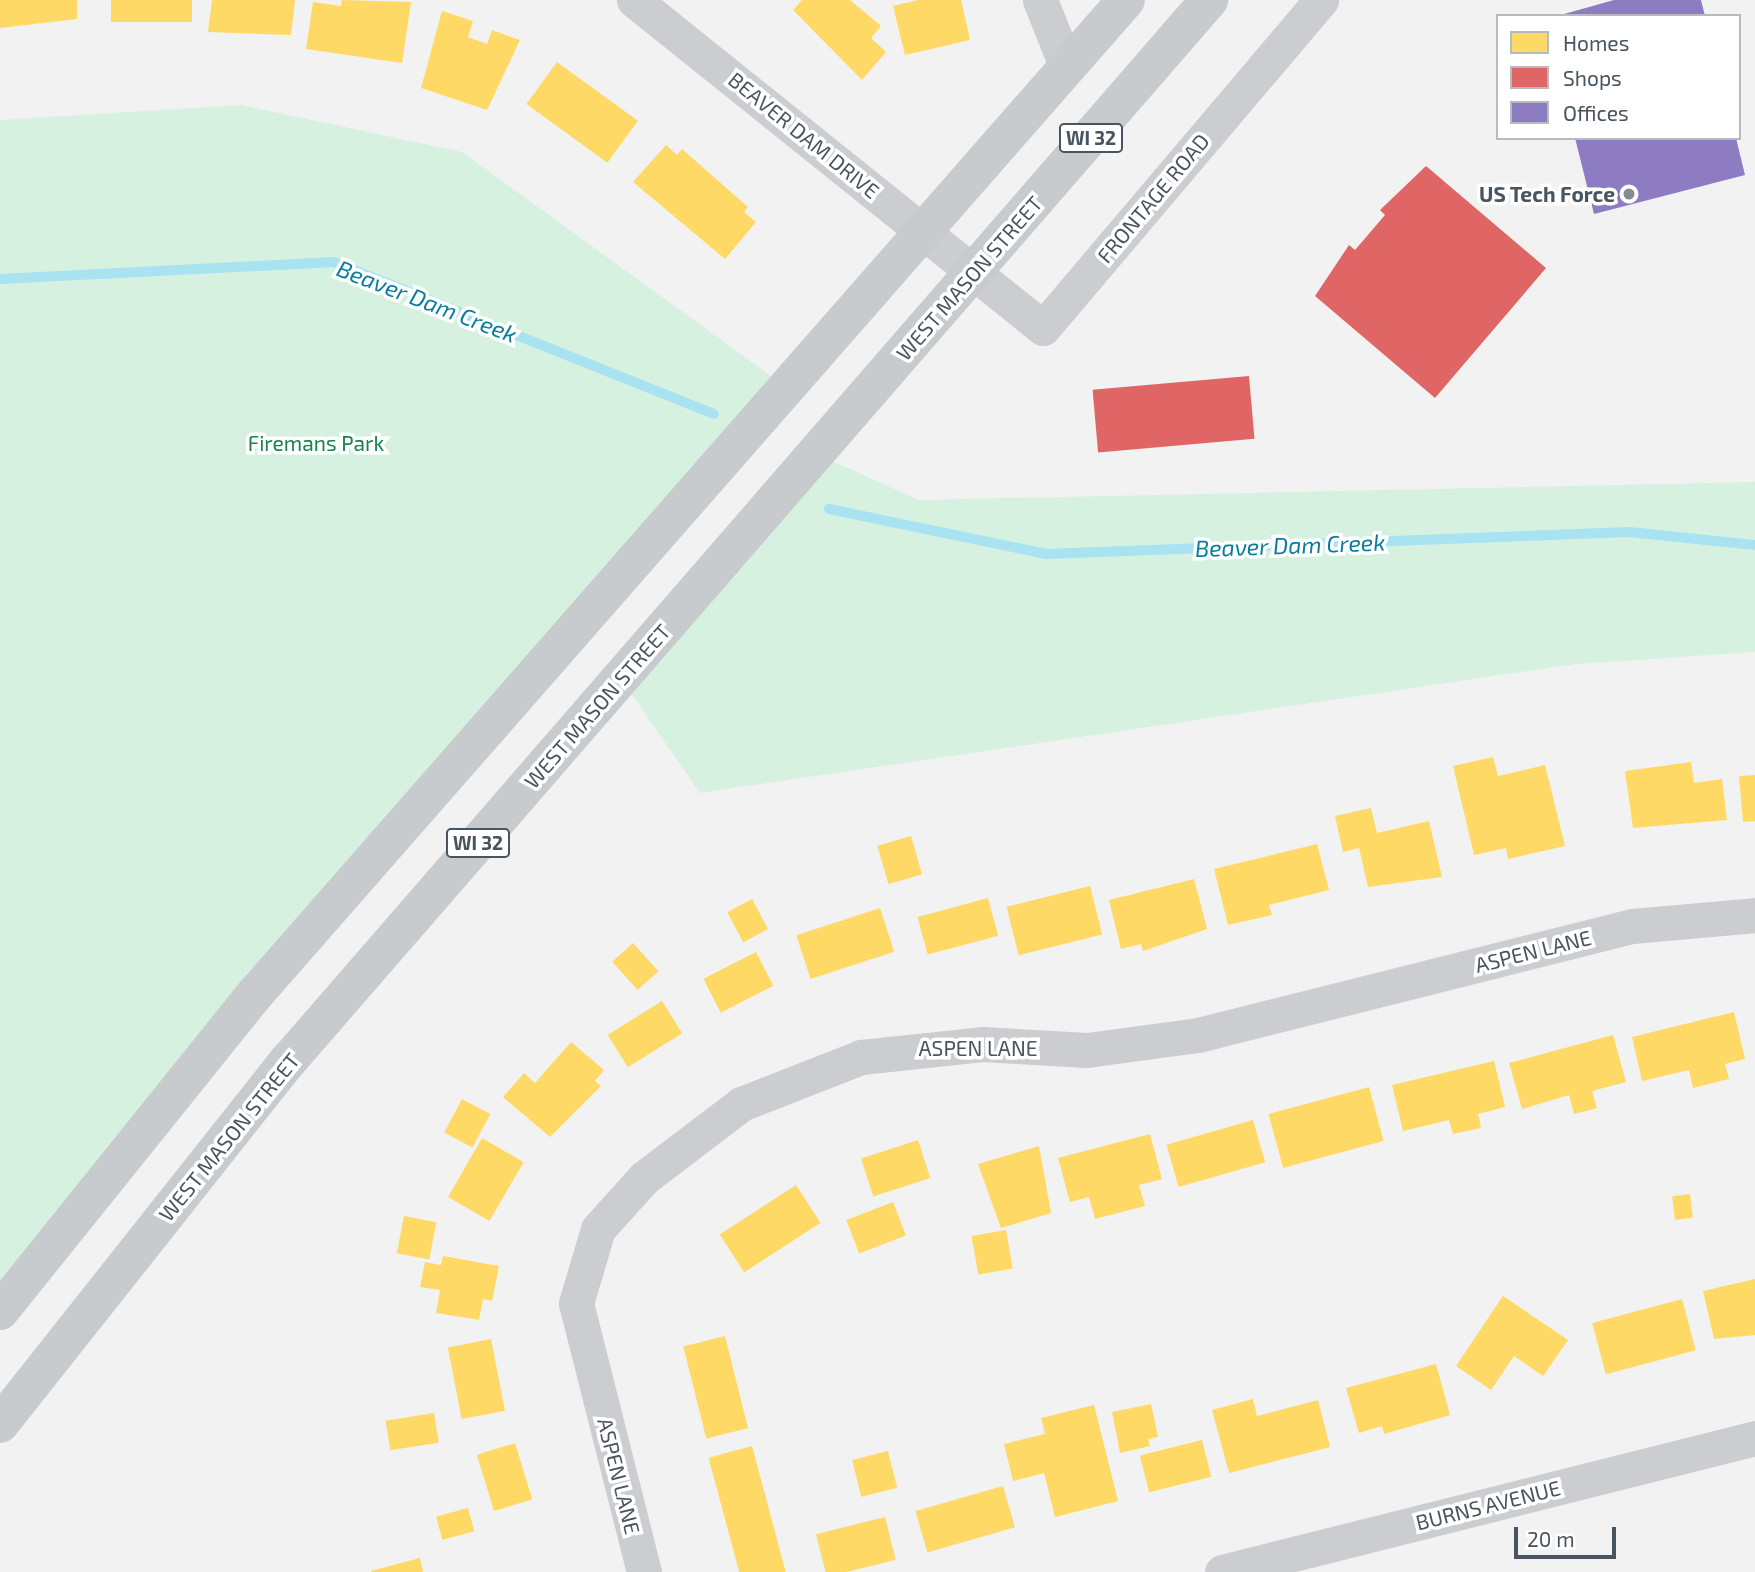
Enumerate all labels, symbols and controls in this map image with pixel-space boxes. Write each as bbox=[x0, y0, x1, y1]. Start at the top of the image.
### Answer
legend bbox=[1496, 14, 1741, 140]
text: Homes bbox=[1563, 30, 1629, 55]
text: Shops bbox=[1563, 65, 1622, 90]
street label: BEAVER DAM DRIVE bbox=[724, 67, 884, 203]
text: Offices bbox=[1563, 100, 1629, 125]
road number: WI 32 bbox=[1058, 122, 1124, 154]
street label: FRONTAGE ROAD bbox=[1092, 128, 1214, 268]
place label: US Tech Force bbox=[1479, 181, 1615, 207]
marker: US Tech Force bbox=[1621, 186, 1637, 202]
street label: WEST MASON STREET bbox=[891, 191, 1047, 365]
water label: Beaver Dam Creek bbox=[333, 254, 521, 348]
park label: Firemans Park bbox=[248, 430, 384, 456]
water label: Beaver Dam Creek bbox=[1194, 528, 1386, 562]
street label: WEST MASON STREET bbox=[519, 619, 675, 793]
road number: WI 32 bbox=[445, 828, 511, 858]
street label: ASPEN LANE bbox=[1472, 924, 1594, 978]
street label: ASPEN LANE bbox=[919, 1035, 1037, 1061]
street label: WEST MASON STREET bbox=[153, 1048, 305, 1226]
street label: ASPEN LANE bbox=[592, 1415, 646, 1537]
street label: BURNS AVENUE bbox=[1413, 1475, 1563, 1535]
scale bar bbox=[1517, 1512, 1618, 1556]
text: 20 m bbox=[1527, 1526, 1575, 1551]

